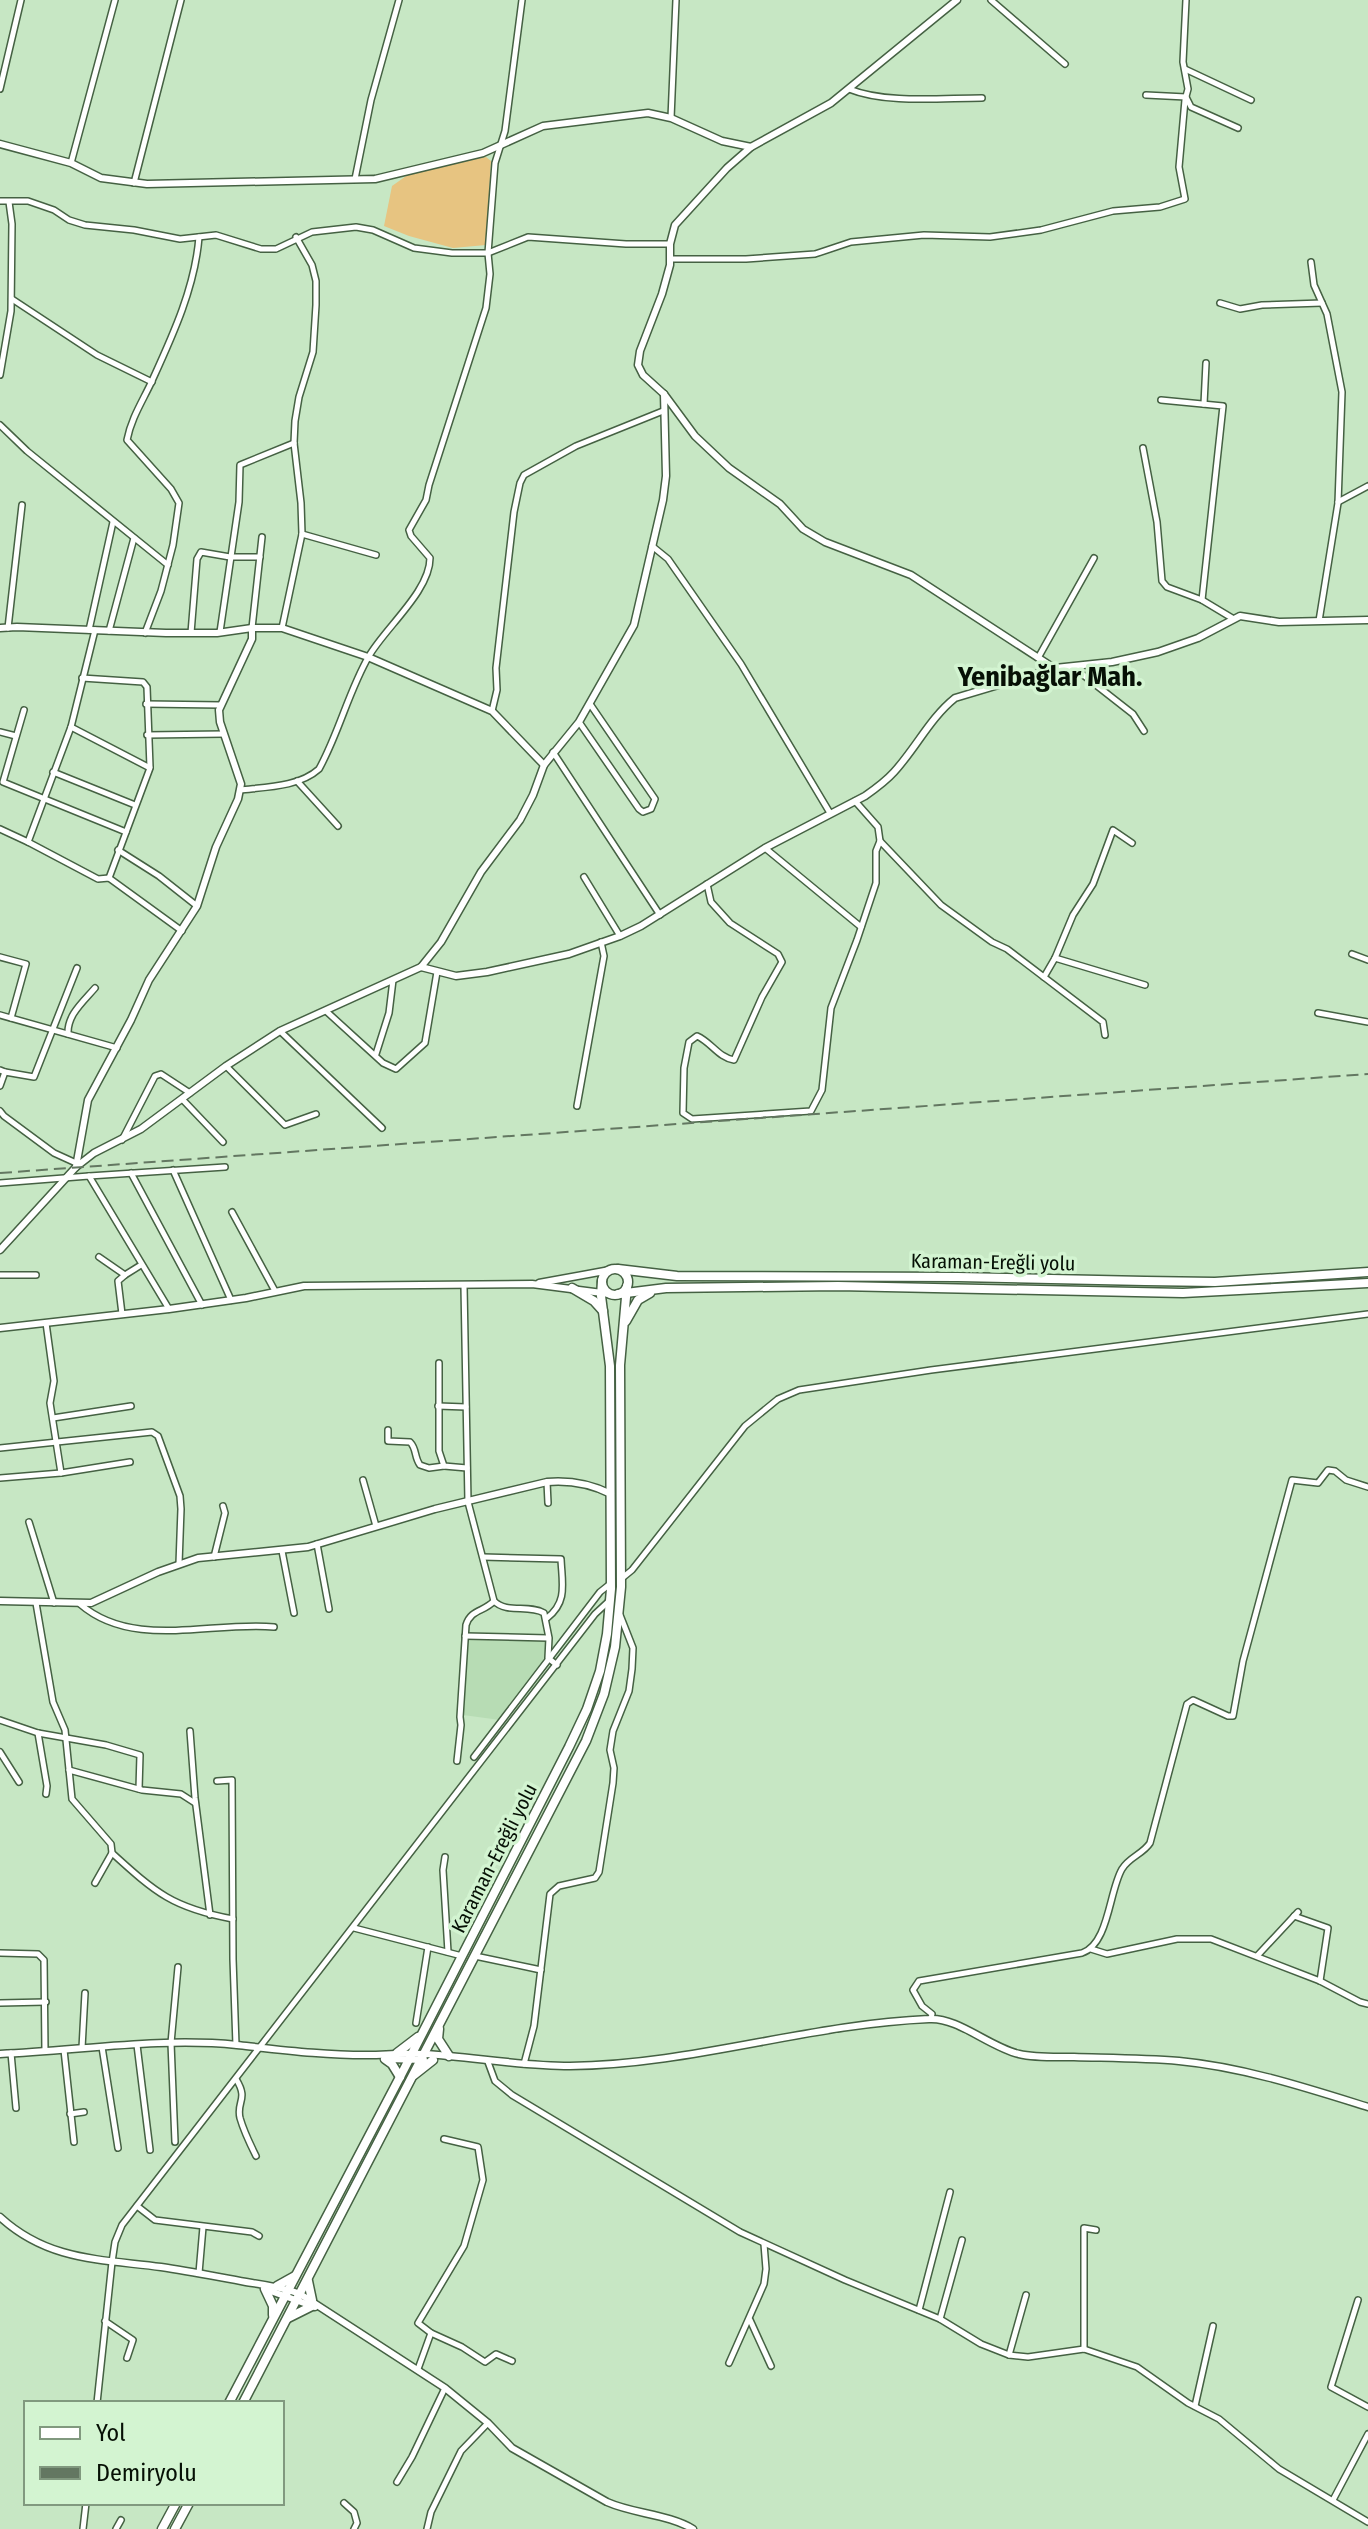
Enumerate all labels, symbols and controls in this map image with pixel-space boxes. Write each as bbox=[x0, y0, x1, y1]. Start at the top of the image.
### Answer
district label: Yenibağlar Mah. bbox=[957, 660, 1142, 693]
street label: Karaman-Ereğli yolu bbox=[911, 1249, 1075, 1275]
street label: Karaman-Ereğli yolu bbox=[446, 1779, 542, 1937]
legend bbox=[24, 2401, 284, 2505]
text: Yol bbox=[96, 2419, 126, 2447]
text: Demiryolu bbox=[96, 2459, 197, 2487]

